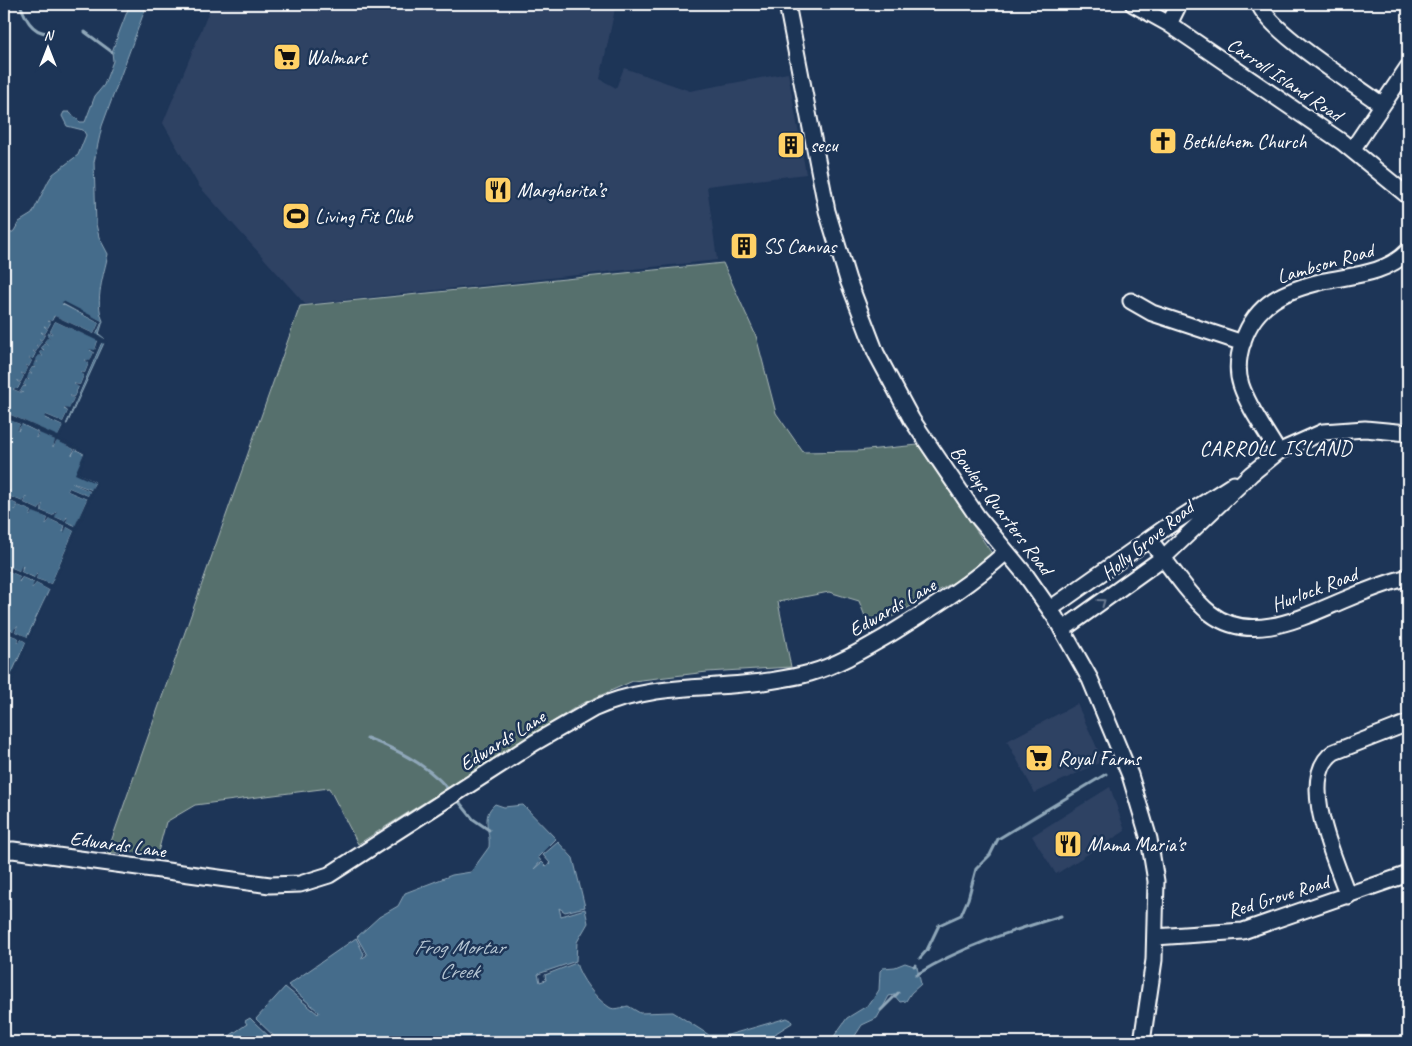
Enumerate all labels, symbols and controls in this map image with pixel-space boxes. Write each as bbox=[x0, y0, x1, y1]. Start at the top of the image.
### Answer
north arrow bbox=[22, 22, 72, 72]
text: N bbox=[44, 27, 55, 44]
street label: Carroll Island Road bbox=[1222, 32, 1350, 129]
supermarket icon: Walmart bbox=[272, 42, 302, 72]
place label: Walmart bbox=[306, 45, 369, 70]
church icon: Bethlehem Church bbox=[1148, 126, 1178, 156]
place label: Bethlehem Church bbox=[1182, 129, 1307, 154]
building icon: secu bbox=[776, 130, 806, 160]
place label: secu bbox=[810, 133, 839, 158]
restaurant icon: Margherita’s bbox=[483, 175, 513, 205]
place label: Margherita’s bbox=[517, 178, 608, 203]
sports icon: Living Fit Club bbox=[281, 201, 311, 231]
place label: Living Fit Club bbox=[315, 204, 414, 229]
building icon: SS Canvas bbox=[729, 231, 759, 261]
place label: SS Canvas bbox=[763, 234, 838, 259]
street label: Lambson Road bbox=[1274, 237, 1379, 289]
district label: CARROLL ISLAND bbox=[1200, 435, 1353, 461]
street label: Bowleys Quarters Road bbox=[945, 441, 1060, 582]
street label: Holly Grove Road bbox=[1096, 493, 1201, 585]
street label: Hurlock Road bbox=[1268, 561, 1364, 617]
street label: Edwards Lane bbox=[844, 572, 941, 642]
one-way arrow bbox=[1096, 599, 1106, 608]
street label: Edwards Lane bbox=[455, 704, 551, 777]
supermarket icon: Royal Farms bbox=[1024, 743, 1054, 773]
place label: Royal Farms bbox=[1058, 746, 1143, 771]
street label: Edwards Lane bbox=[69, 825, 169, 864]
restaurant icon: Mama Maria's bbox=[1053, 829, 1083, 859]
place label: Mama Maria's bbox=[1087, 832, 1187, 857]
street label: Red Grove Road bbox=[1224, 868, 1335, 924]
water label: Frog Mortar Creek bbox=[414, 934, 507, 984]

